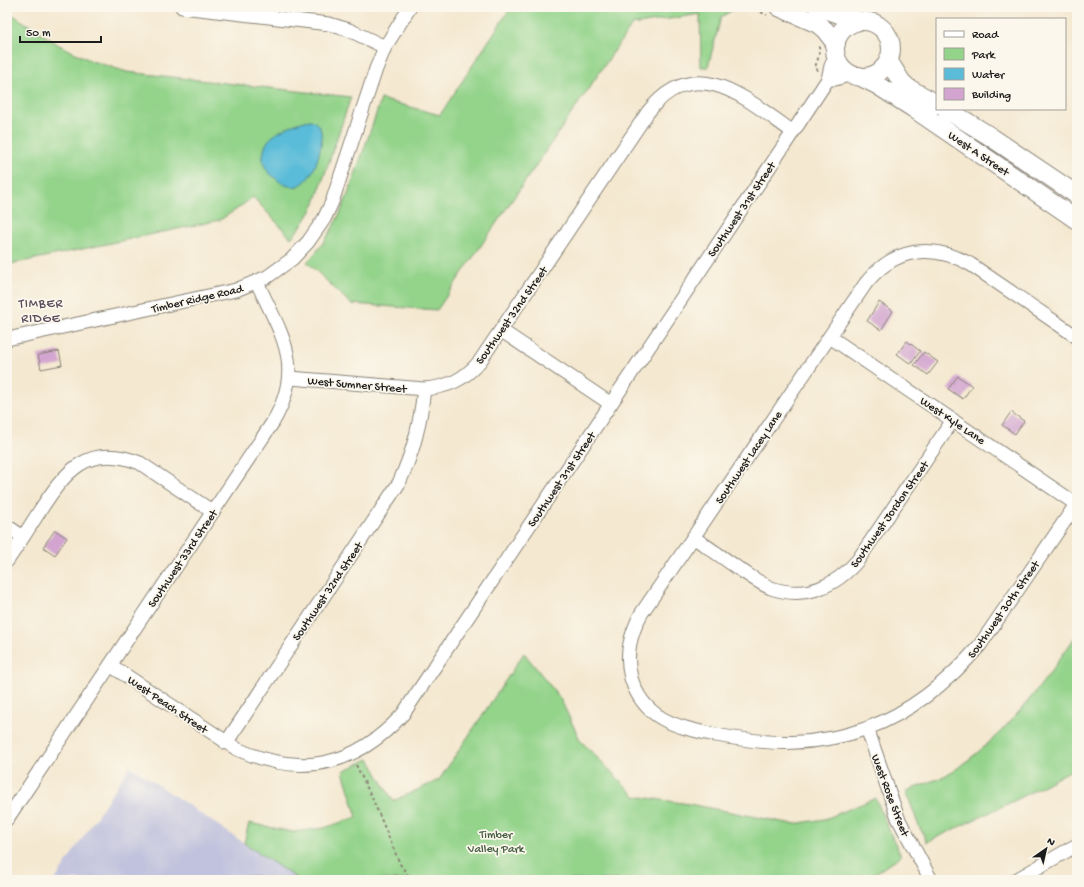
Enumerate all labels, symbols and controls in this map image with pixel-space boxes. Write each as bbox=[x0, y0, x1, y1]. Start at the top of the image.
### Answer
scale bar bbox=[20, 18, 101, 44]
legend bbox=[936, 18, 1066, 110]
text: 50 m bbox=[26, 27, 51, 41]
text: Road bbox=[972, 29, 999, 43]
text: Park bbox=[971, 49, 997, 63]
text: Water bbox=[972, 69, 1006, 83]
text: Building bbox=[971, 89, 1011, 103]
street label: West A Street bbox=[945, 129, 1012, 181]
street label: Southwest 31st Street bbox=[706, 159, 780, 260]
street label: Southwest 32nd Street bbox=[474, 264, 552, 368]
street label: Timber Ridge Road bbox=[149, 282, 245, 317]
district label: TIMBER RIDGE bbox=[18, 297, 64, 327]
street label: West Sumner Street bbox=[307, 375, 408, 397]
street label: West Kyle Lane bbox=[917, 395, 988, 449]
street label: Southwest Lacey Lane bbox=[713, 408, 787, 507]
street label: Southwest 31st Street bbox=[526, 429, 600, 530]
street label: Southwest Jordon Street bbox=[848, 458, 933, 571]
street label: Southwest 33rd Street bbox=[146, 507, 222, 611]
street label: Southwest 32nd Street bbox=[290, 539, 368, 644]
street label: Southwest 30th Street bbox=[966, 558, 1044, 662]
street label: West Peach Street bbox=[124, 674, 210, 738]
street label: West Rose Street bbox=[867, 753, 912, 840]
park label: Timber Valley Park bbox=[467, 829, 526, 857]
north arrow bbox=[1026, 829, 1066, 869]
text: N bbox=[1044, 835, 1057, 849]

